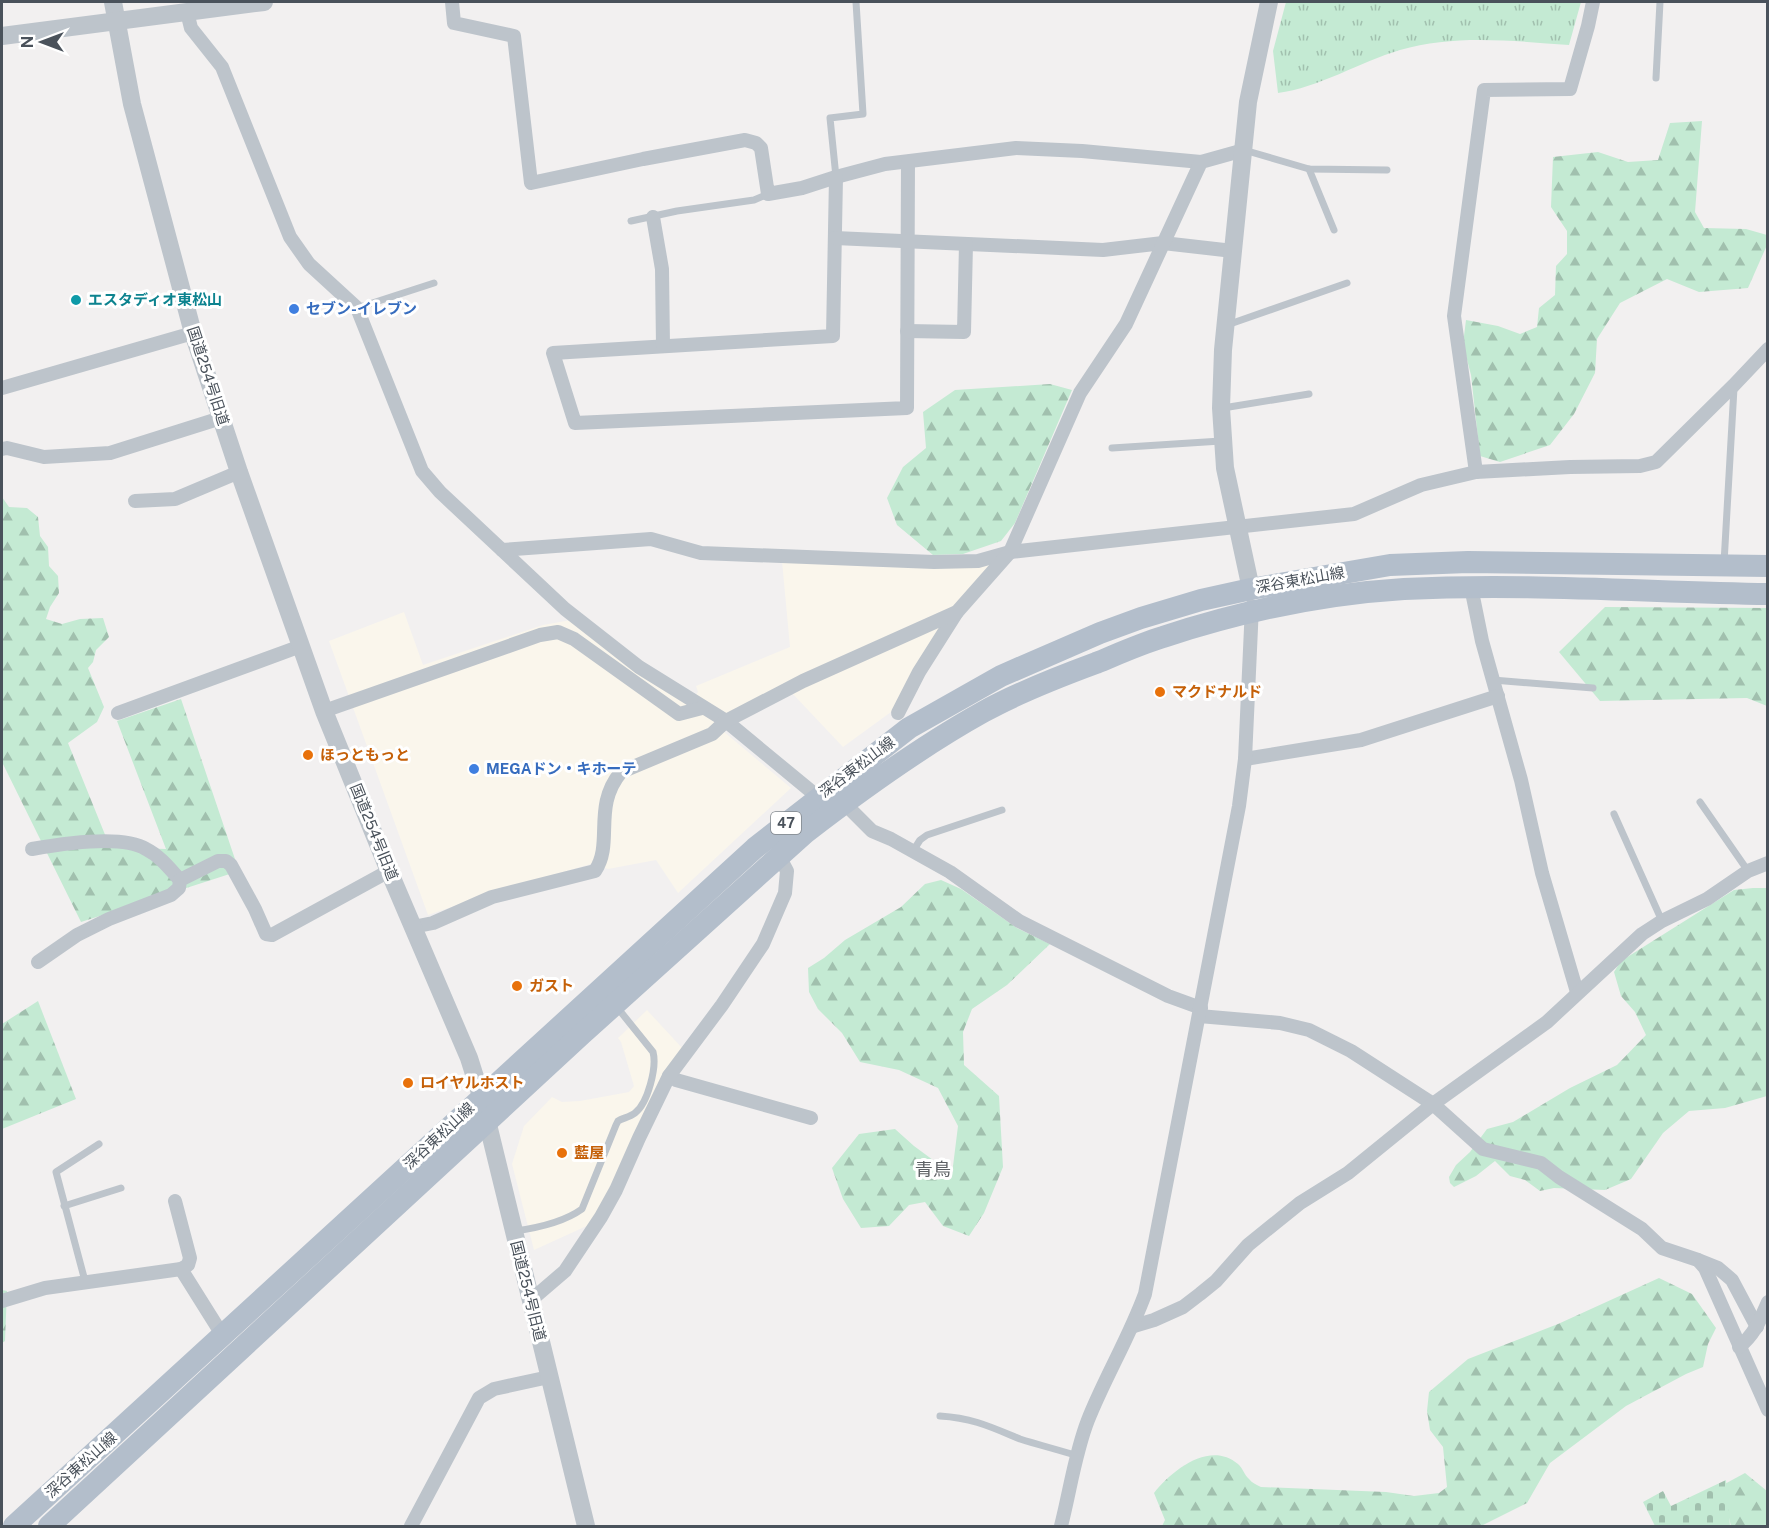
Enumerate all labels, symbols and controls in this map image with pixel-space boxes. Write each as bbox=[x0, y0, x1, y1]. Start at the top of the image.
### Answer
north arrow bbox=[12, 12, 72, 72]
text: N bbox=[18, 36, 37, 48]
place label: エスタディオ東松山 bbox=[88, 291, 222, 308]
marker: エスタディオ東松山 bbox=[69, 293, 83, 307]
place label: セブン-イレブン bbox=[306, 300, 417, 317]
marker: セブン-イレブン bbox=[287, 302, 301, 316]
street label: 国道254号旧道 bbox=[184, 324, 232, 427]
street label: 深谷東松山線 bbox=[1254, 563, 1346, 596]
place label: マクドナルド bbox=[1172, 683, 1262, 700]
marker: マクドナルド bbox=[1153, 685, 1167, 699]
street label: 深谷東松山線 bbox=[816, 733, 898, 800]
place label: ほっともっと bbox=[320, 746, 410, 763]
marker: ほっともっと bbox=[301, 748, 315, 762]
place label: MEGAドン・キホーテ bbox=[486, 760, 637, 777]
marker: MEGAドン・キホーテ bbox=[467, 762, 481, 776]
street label: 国道254号旧道 bbox=[347, 781, 402, 883]
road number: 47 bbox=[771, 812, 801, 834]
place label: ガスト bbox=[529, 977, 574, 994]
marker: ガスト bbox=[510, 979, 524, 993]
place label: ロイヤルホスト bbox=[420, 1074, 525, 1091]
marker: ロイヤルホスト bbox=[401, 1076, 415, 1090]
street label: 深谷東松山線 bbox=[400, 1099, 477, 1173]
place label: 藍屋 bbox=[574, 1144, 604, 1161]
marker: 藍屋 bbox=[555, 1146, 569, 1160]
district label: 青鳥 bbox=[915, 1159, 951, 1180]
street label: 国道254号旧道 bbox=[508, 1239, 549, 1343]
street label: 深谷東松山線 bbox=[42, 1428, 120, 1501]

